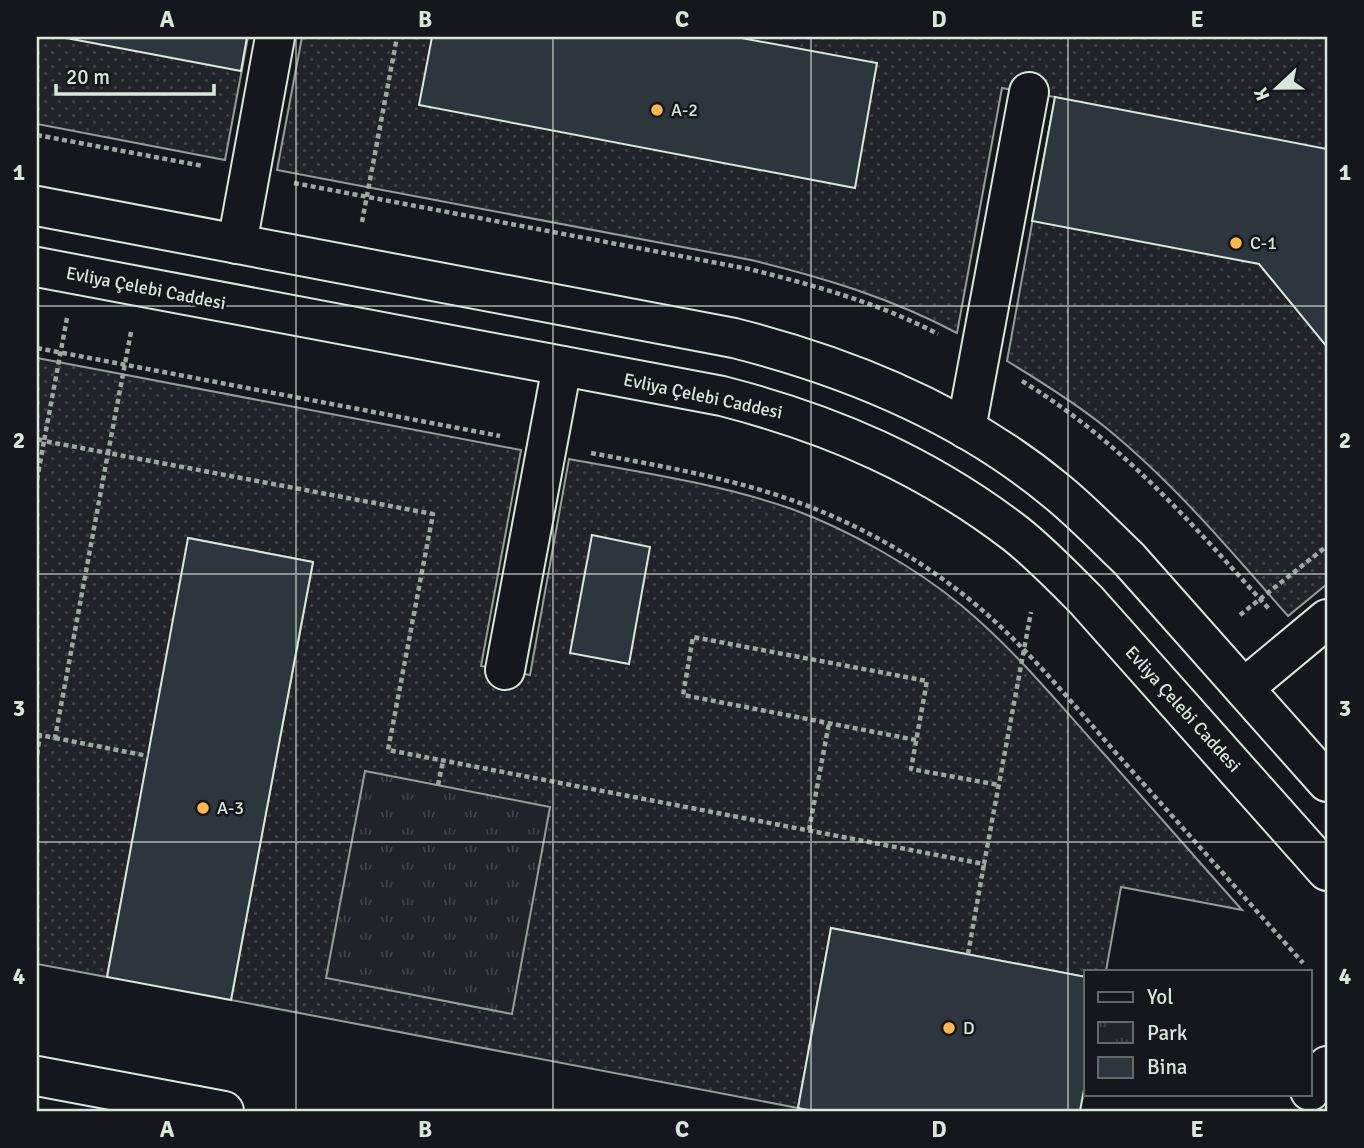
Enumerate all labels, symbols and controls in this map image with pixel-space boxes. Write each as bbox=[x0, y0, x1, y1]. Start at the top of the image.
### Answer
text: A bbox=[160, 5, 175, 34]
text: B bbox=[418, 5, 432, 34]
text: C bbox=[675, 5, 689, 34]
text: D bbox=[931, 5, 947, 34]
text: E bbox=[1190, 5, 1204, 34]
scale bar bbox=[56, 52, 214, 96]
north arrow bbox=[1242, 52, 1312, 122]
text: 20 m bbox=[66, 64, 110, 90]
text: K bbox=[1249, 84, 1276, 104]
place label: A-2 bbox=[671, 99, 698, 121]
marker: A-2 bbox=[649, 102, 665, 118]
text: 1 bbox=[13, 158, 25, 187]
text: 1 bbox=[1339, 158, 1351, 187]
place label: C-1 bbox=[1250, 232, 1277, 254]
marker: C-1 bbox=[1228, 235, 1244, 251]
street label: Evliya Çelebi Caddesi bbox=[64, 262, 228, 314]
street label: Evliya Çelebi Caddesi bbox=[621, 368, 785, 424]
text: 2 bbox=[13, 426, 25, 455]
text: 2 bbox=[1339, 426, 1351, 455]
street label: Evliya Çelebi Caddesi bbox=[1121, 641, 1245, 777]
text: 3 bbox=[13, 694, 25, 723]
text: 3 bbox=[1339, 694, 1351, 723]
place label: A-3 bbox=[217, 797, 244, 819]
marker: A-3 bbox=[195, 800, 211, 816]
text: 4 bbox=[13, 962, 25, 991]
text: 4 bbox=[1339, 962, 1351, 991]
legend bbox=[1084, 970, 1312, 1096]
text: Yol bbox=[1147, 984, 1173, 1010]
place label: D bbox=[963, 1017, 975, 1039]
marker: D bbox=[941, 1020, 957, 1036]
text: Park bbox=[1147, 1020, 1188, 1046]
text: Bina bbox=[1147, 1054, 1188, 1080]
text: A bbox=[160, 1115, 175, 1144]
text: B bbox=[418, 1115, 432, 1144]
text: C bbox=[675, 1115, 689, 1144]
text: D bbox=[931, 1115, 947, 1144]
text: E bbox=[1190, 1115, 1204, 1144]

